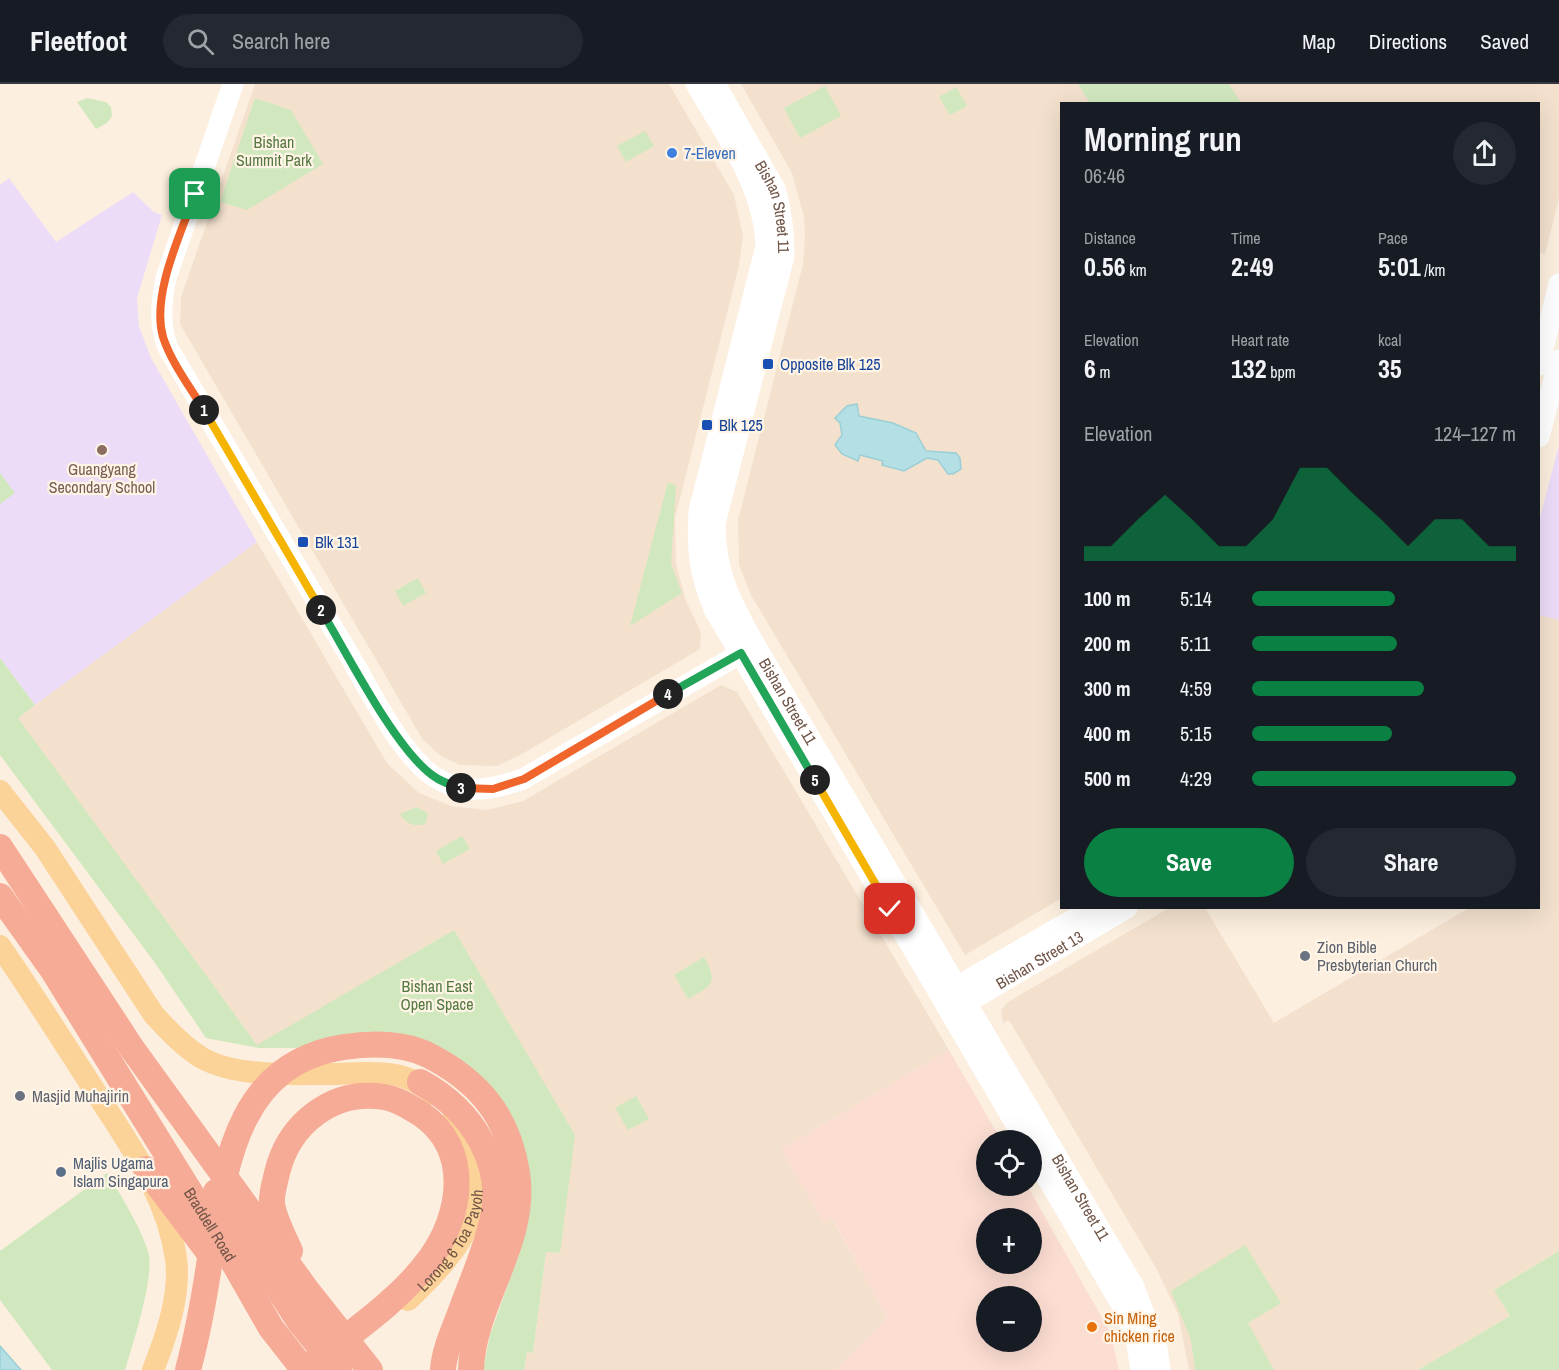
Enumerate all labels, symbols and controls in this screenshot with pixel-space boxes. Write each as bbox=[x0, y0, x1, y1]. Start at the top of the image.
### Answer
search box bbox=[163, 14, 583, 68]
text: Fleetfoot bbox=[30, 22, 127, 60]
icon: search bbox=[184, 25, 217, 58]
text: Search here bbox=[232, 26, 330, 56]
text: Map bbox=[1302, 27, 1336, 56]
text: Directions bbox=[1369, 27, 1447, 56]
text: Saved bbox=[1480, 27, 1529, 56]
text: Morning run bbox=[1084, 117, 1242, 161]
button: share bbox=[1453, 122, 1516, 185]
park label: Bishan Summit Park bbox=[236, 131, 312, 171]
place label: 7-Eleven bbox=[684, 142, 736, 164]
marker: 7-Eleven bbox=[665, 146, 679, 160]
street label: Bishan Street 11 bbox=[750, 156, 795, 254]
text: 06:46 bbox=[1084, 162, 1125, 189]
pin bbox=[169, 168, 220, 219]
icon: arrive bbox=[178, 177, 211, 210]
text: Distance bbox=[1084, 227, 1136, 249]
text: Time bbox=[1231, 227, 1261, 249]
text: Pace bbox=[1378, 227, 1408, 249]
text: 0.56 bbox=[1084, 249, 1126, 284]
text: 2:49 bbox=[1231, 249, 1274, 284]
text: 5:01 bbox=[1378, 249, 1421, 284]
text: km bbox=[1126, 259, 1147, 281]
text: /km bbox=[1421, 259, 1445, 281]
text: Elevation bbox=[1084, 329, 1139, 351]
text: Heart rate bbox=[1231, 329, 1289, 351]
text: kcal bbox=[1378, 329, 1401, 351]
text: 6 bbox=[1084, 351, 1096, 386]
text: 132 bbox=[1231, 351, 1267, 386]
text: 35 bbox=[1378, 351, 1402, 386]
place label: Opposite Blk 125 bbox=[780, 353, 881, 375]
marker: Opposite Blk 125 bbox=[761, 357, 775, 371]
text: m bbox=[1096, 361, 1110, 383]
text: bpm bbox=[1267, 361, 1296, 383]
pin: 1 bbox=[189, 395, 219, 425]
text: 1 bbox=[200, 399, 208, 421]
place label: Blk 125 bbox=[719, 414, 763, 436]
marker: Blk 125 bbox=[700, 418, 714, 432]
text: Elevation bbox=[1084, 420, 1152, 447]
text: 124–127 m bbox=[1434, 420, 1516, 447]
marker: Guangyang Secondary School bbox=[95, 443, 109, 457]
place label: Guangyang Secondary School bbox=[49, 458, 155, 498]
place label: Blk 131 bbox=[315, 531, 359, 553]
marker: Blk 131 bbox=[296, 535, 310, 549]
text: 100 m bbox=[1084, 585, 1131, 612]
text: 5:14 bbox=[1180, 585, 1212, 612]
pin: 2 bbox=[306, 595, 336, 625]
text: 2 bbox=[317, 599, 325, 621]
text: 200 m bbox=[1084, 630, 1131, 657]
text: 5:11 bbox=[1180, 630, 1211, 657]
street label: Bishan Street 11 bbox=[754, 654, 823, 749]
text: 300 m bbox=[1084, 675, 1131, 702]
text: 4:59 bbox=[1180, 675, 1212, 702]
pin: 4 bbox=[653, 679, 683, 709]
text: 4 bbox=[664, 683, 672, 705]
text: 400 m bbox=[1084, 720, 1131, 747]
text: 5:15 bbox=[1180, 720, 1212, 747]
pin: 5 bbox=[800, 765, 830, 795]
text: 500 m bbox=[1084, 765, 1131, 792]
text: 4:29 bbox=[1180, 765, 1212, 792]
text: 5 bbox=[811, 769, 819, 791]
pin: 3 bbox=[446, 773, 476, 803]
text: 3 bbox=[457, 777, 465, 799]
button: Save bbox=[1084, 828, 1294, 897]
button: Share bbox=[1306, 828, 1516, 897]
pin bbox=[864, 883, 915, 934]
icon: check bbox=[873, 892, 906, 925]
street label: Bishan Street 13 bbox=[992, 925, 1087, 994]
place label: Zion Bible Presbyterian Church bbox=[1317, 936, 1437, 976]
marker: Zion Bible Presbyterian Church bbox=[1298, 949, 1312, 963]
park label: Bishan East Open Space bbox=[401, 975, 473, 1015]
place label: Masjid Muhajirin bbox=[32, 1085, 129, 1107]
marker: Masjid Muhajirin bbox=[13, 1089, 27, 1103]
map controls bbox=[976, 1130, 1042, 1352]
button: locate bbox=[976, 1130, 1042, 1196]
street label: Bishan Street 11 bbox=[1047, 1150, 1115, 1245]
place label: Majlis Ugama Islam Singapura bbox=[73, 1152, 169, 1192]
marker: Majlis Ugama Islam Singapura bbox=[54, 1165, 68, 1179]
street label: Braddell Road bbox=[179, 1183, 241, 1266]
street label: Lorong 6 Toa Payoh bbox=[412, 1189, 488, 1296]
button: + bbox=[976, 1208, 1042, 1274]
button: − bbox=[976, 1286, 1042, 1352]
place label: Sin Ming chicken rice bbox=[1104, 1307, 1175, 1347]
marker: Sin Ming chicken rice bbox=[1085, 1320, 1099, 1334]

